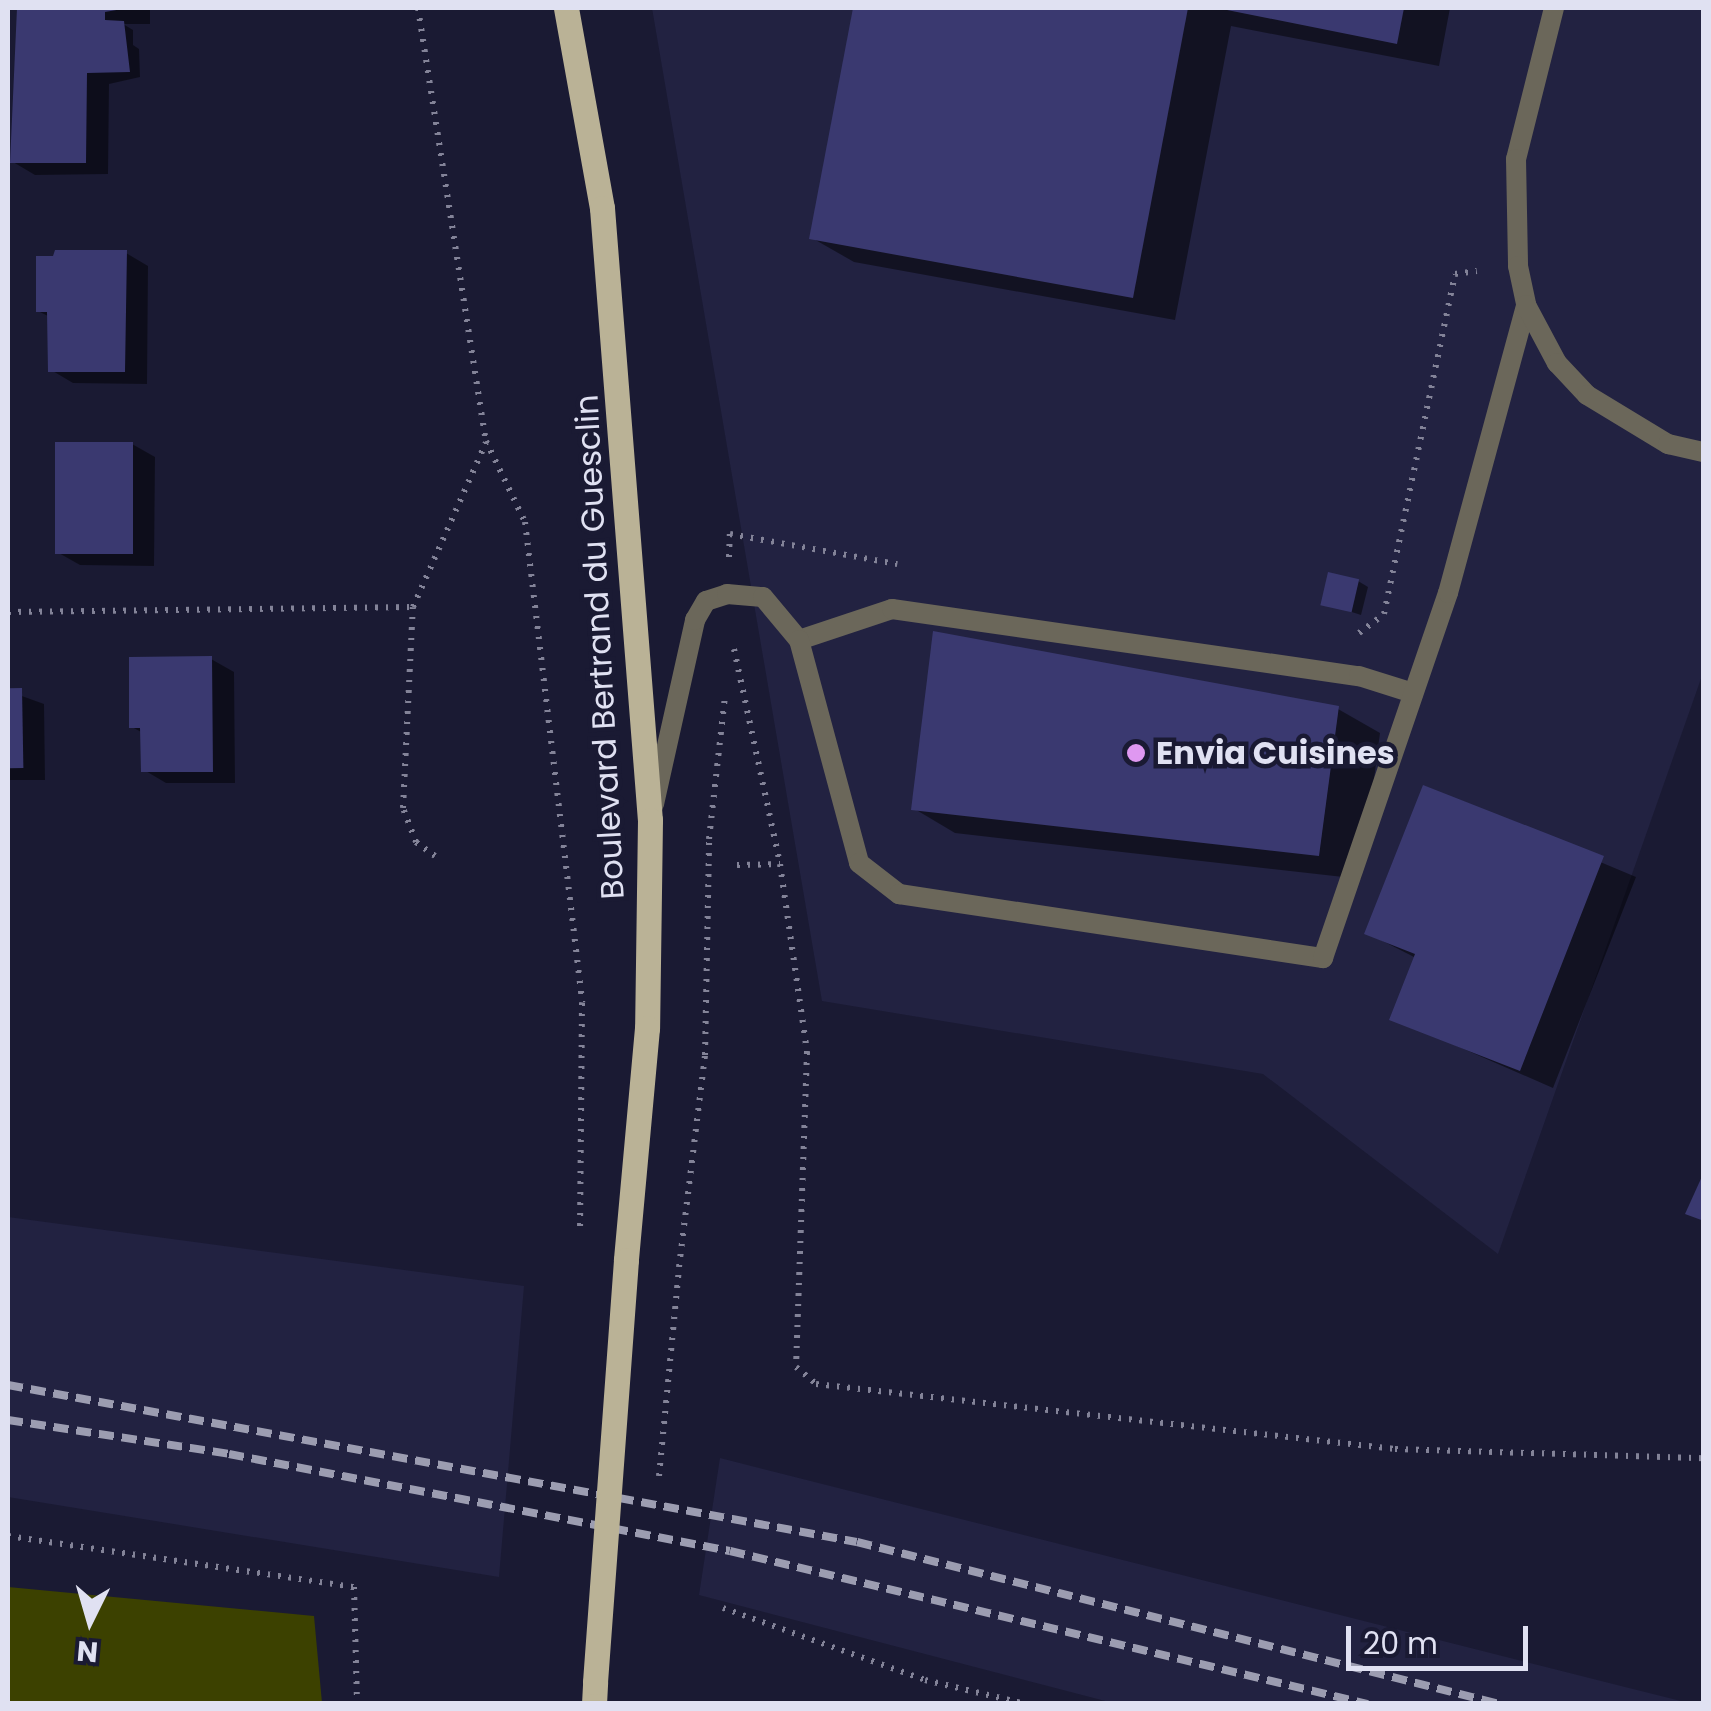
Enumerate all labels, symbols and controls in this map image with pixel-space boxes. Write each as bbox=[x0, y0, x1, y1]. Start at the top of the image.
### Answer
street label: Boulevard Bertrand du Guesclin bbox=[568, 394, 632, 900]
place label: Envia Cuisines bbox=[1156, 734, 1395, 772]
marker: Envia Cuisines bbox=[1125, 742, 1147, 764]
north arrow bbox=[40, 1571, 140, 1671]
scale bar bbox=[1351, 1606, 1534, 1668]
text: 20 m bbox=[1363, 1622, 1438, 1665]
text: N bbox=[75, 1631, 100, 1672]

